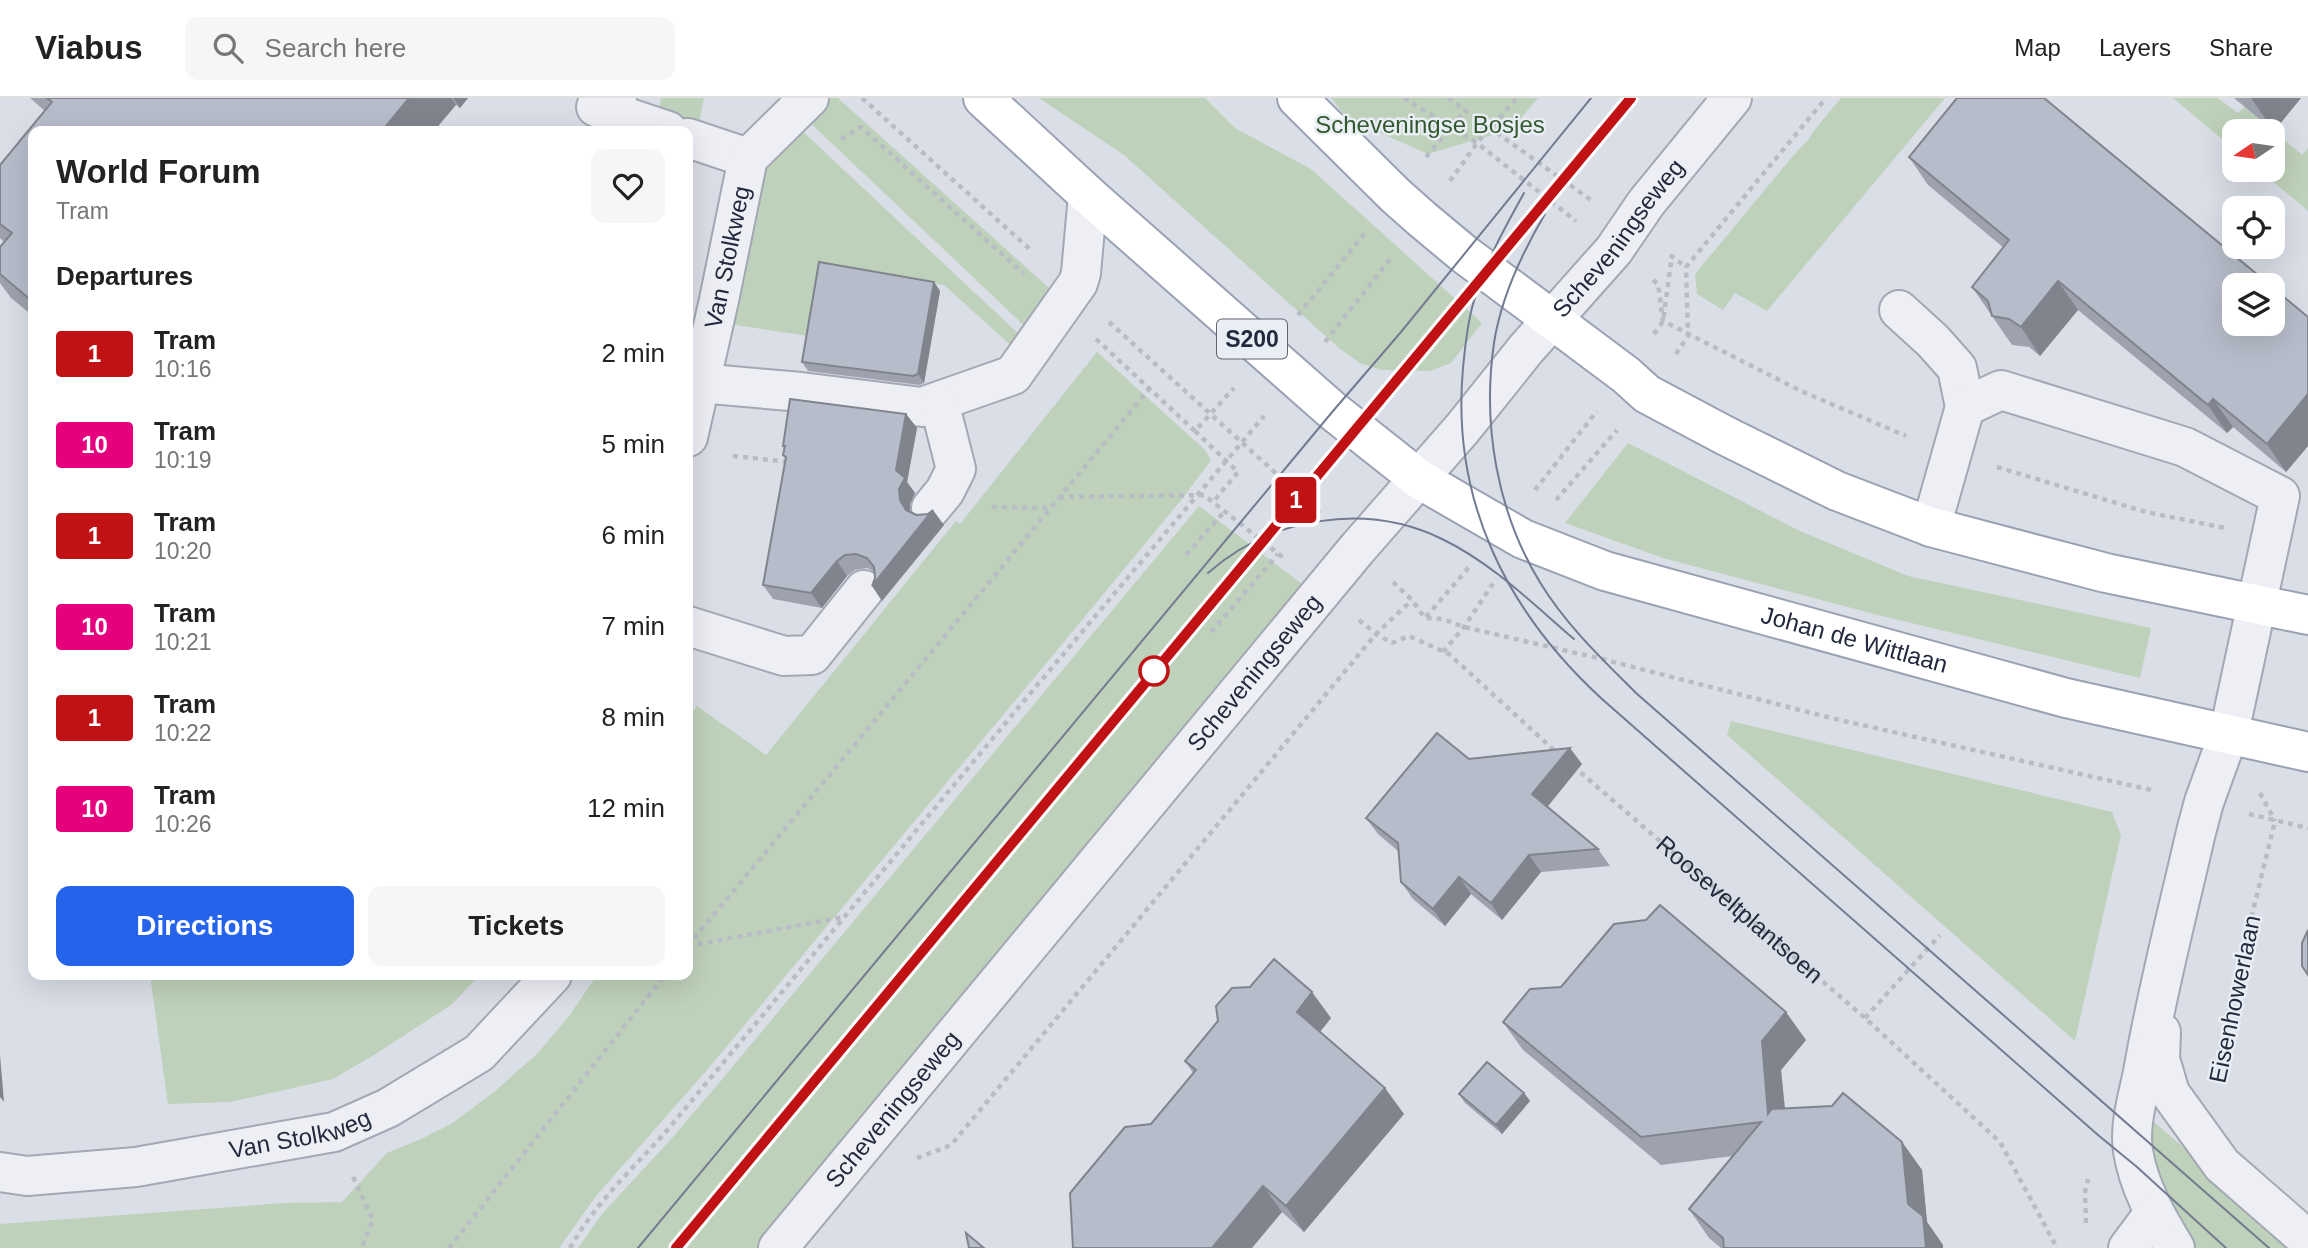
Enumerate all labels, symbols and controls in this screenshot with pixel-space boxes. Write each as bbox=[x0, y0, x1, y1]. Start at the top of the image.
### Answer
search box bbox=[185, 17, 675, 80]
text: Viabus bbox=[35, 29, 143, 66]
icon: search bbox=[209, 29, 247, 67]
text: Search here bbox=[265, 33, 406, 63]
text: Map bbox=[2014, 34, 2061, 61]
text: Layers bbox=[2099, 34, 2171, 61]
text: Share bbox=[2209, 34, 2273, 61]
park label: Scheveningse Bosjes bbox=[1315, 111, 1545, 138]
north arrow bbox=[2222, 119, 2286, 182]
map controls bbox=[2222, 119, 2285, 336]
button: heart bbox=[591, 149, 665, 223]
text: World Forum bbox=[56, 153, 261, 190]
street label: Scheveningseweg bbox=[1547, 153, 1689, 323]
street label: Van Stolkweg bbox=[699, 183, 755, 331]
button: locate bbox=[2222, 196, 2285, 259]
text: Tram bbox=[56, 198, 109, 224]
text: Departures bbox=[56, 261, 193, 291]
button: layers bbox=[2222, 273, 2285, 336]
road number: S200 bbox=[1217, 320, 1287, 358]
text: Tram bbox=[154, 325, 216, 355]
text: 2 min bbox=[601, 338, 665, 368]
text: 1 bbox=[88, 340, 101, 367]
text: 10:16 bbox=[154, 356, 212, 382]
text: Tram bbox=[154, 416, 216, 446]
text: 5 min bbox=[601, 429, 665, 459]
text: 10 bbox=[81, 431, 108, 458]
text: 10:19 bbox=[154, 447, 212, 473]
line badge: 1 bbox=[1273, 477, 1319, 523]
text: 1 bbox=[1289, 486, 1303, 513]
text: Tram bbox=[154, 507, 216, 537]
text: 6 min bbox=[601, 520, 665, 550]
text: 1 bbox=[88, 522, 101, 549]
text: 10:20 bbox=[154, 538, 212, 564]
street label: Scheveningseweg bbox=[1182, 589, 1327, 756]
text: Tram bbox=[154, 598, 216, 628]
street label: Johan de Wittlaan bbox=[1758, 601, 1951, 678]
text: 7 min bbox=[601, 611, 665, 641]
text: 10 bbox=[81, 613, 108, 640]
text: 10:21 bbox=[154, 629, 212, 655]
unlabelled marker bbox=[1139, 656, 1169, 686]
text: Tram bbox=[154, 689, 216, 719]
text: 8 min bbox=[601, 702, 665, 732]
text: 1 bbox=[88, 704, 101, 731]
text: 10:22 bbox=[154, 720, 212, 746]
text: Tram bbox=[154, 780, 216, 810]
text: 12 min bbox=[587, 793, 665, 823]
text: 10 bbox=[81, 795, 108, 822]
text: 10:26 bbox=[154, 811, 212, 837]
street label: Rooseveltplantsoen bbox=[1651, 830, 1829, 988]
button: Directions bbox=[56, 886, 354, 966]
button: Tickets bbox=[368, 886, 665, 966]
street label: Eisenhowerlaan bbox=[2204, 913, 2265, 1085]
street label: Scheveningseweg bbox=[820, 1025, 965, 1193]
street label: Van Stolkweg bbox=[227, 1103, 375, 1163]

